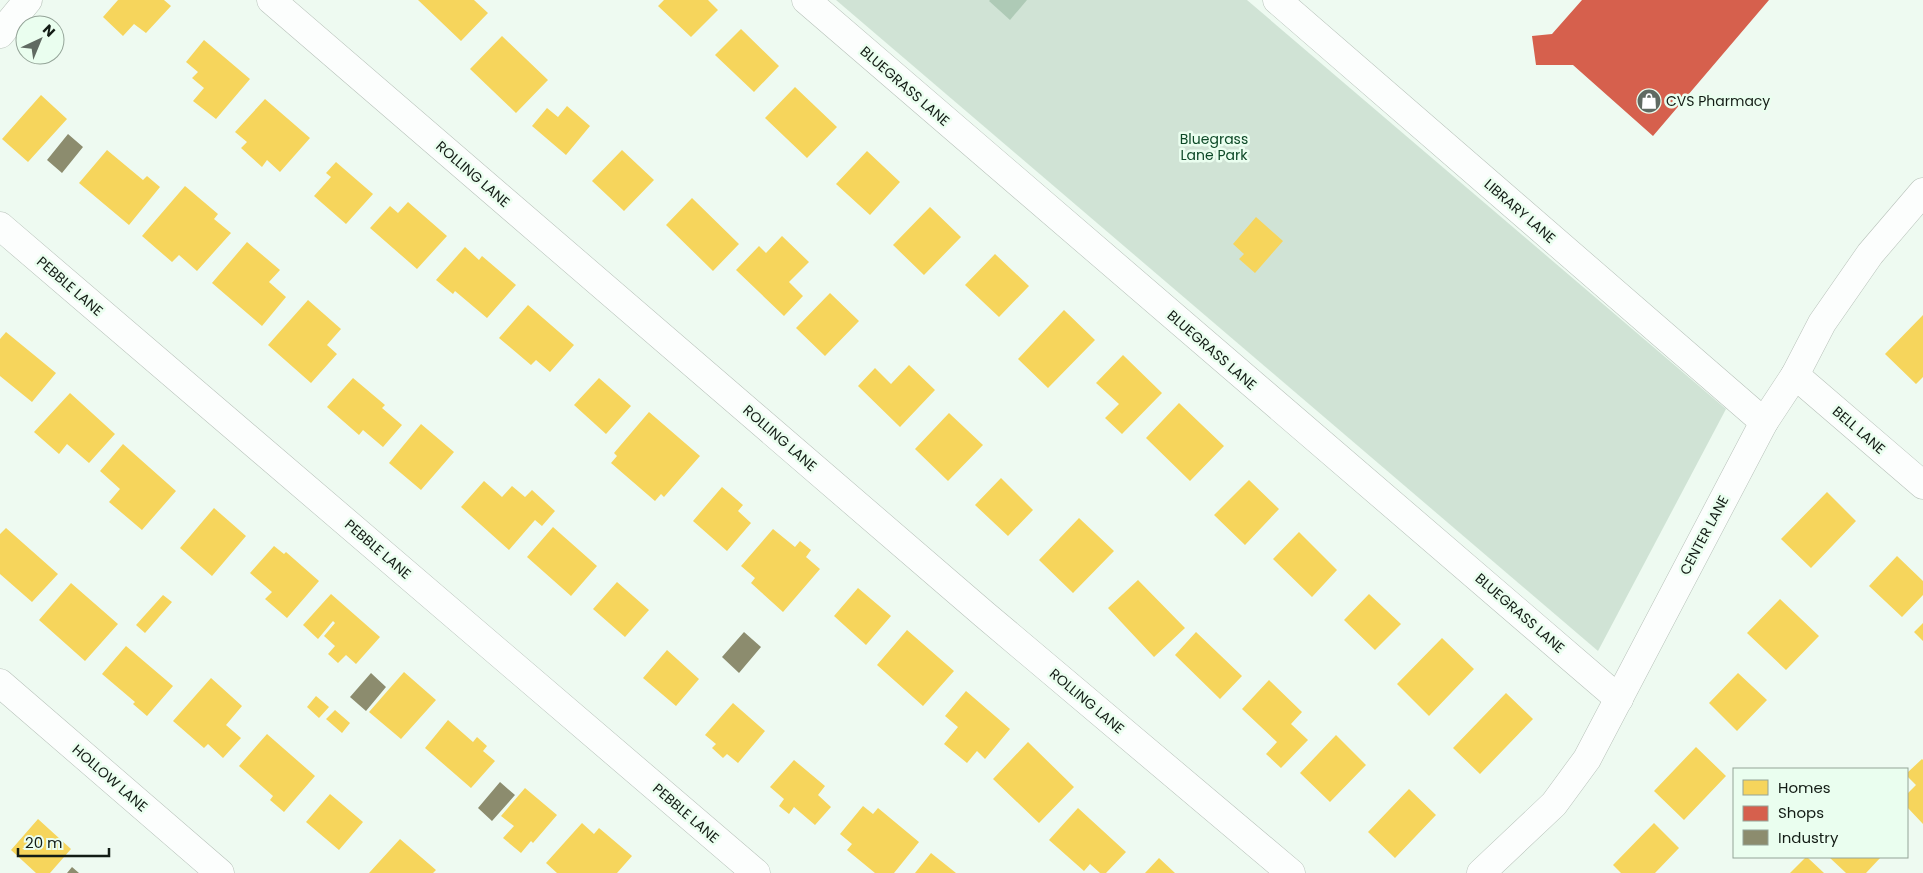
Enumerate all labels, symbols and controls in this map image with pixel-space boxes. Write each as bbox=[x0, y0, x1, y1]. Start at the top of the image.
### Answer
north arrow bbox=[15, 15, 65, 65]
text: N bbox=[38, 20, 60, 41]
street label: BLUEGRASS LANE bbox=[856, 41, 954, 131]
shop icon: CVS Pharmacy bbox=[1636, 88, 1662, 114]
place label: CVS Pharmacy bbox=[1666, 91, 1770, 111]
park label: Bluegrass Lane Park bbox=[1180, 129, 1248, 165]
street label: ROLLING LANE bbox=[432, 136, 514, 212]
street label: LIBRARY LANE bbox=[1480, 174, 1560, 248]
street label: PEBBLE LANE bbox=[33, 252, 107, 320]
street label: BLUEGRASS LANE bbox=[1163, 305, 1261, 395]
street label: ROLLING LANE bbox=[739, 400, 821, 476]
street label: BELL LANE bbox=[1828, 401, 1890, 459]
street label: CENTER LANE bbox=[1675, 492, 1733, 578]
street label: PEBBLE LANE bbox=[341, 515, 415, 583]
street label: BLUEGRASS LANE bbox=[1471, 568, 1569, 658]
street label: ROLLING LANE bbox=[1045, 664, 1129, 738]
street label: HOLLOW LANE bbox=[68, 740, 152, 816]
legend bbox=[1733, 768, 1908, 858]
text: Homes bbox=[1778, 777, 1831, 798]
street label: PEBBLE LANE bbox=[649, 779, 723, 847]
text: Shops bbox=[1778, 802, 1824, 823]
scale bar bbox=[18, 826, 109, 858]
text: Industry bbox=[1778, 827, 1839, 848]
text: 20 m bbox=[25, 832, 63, 853]

